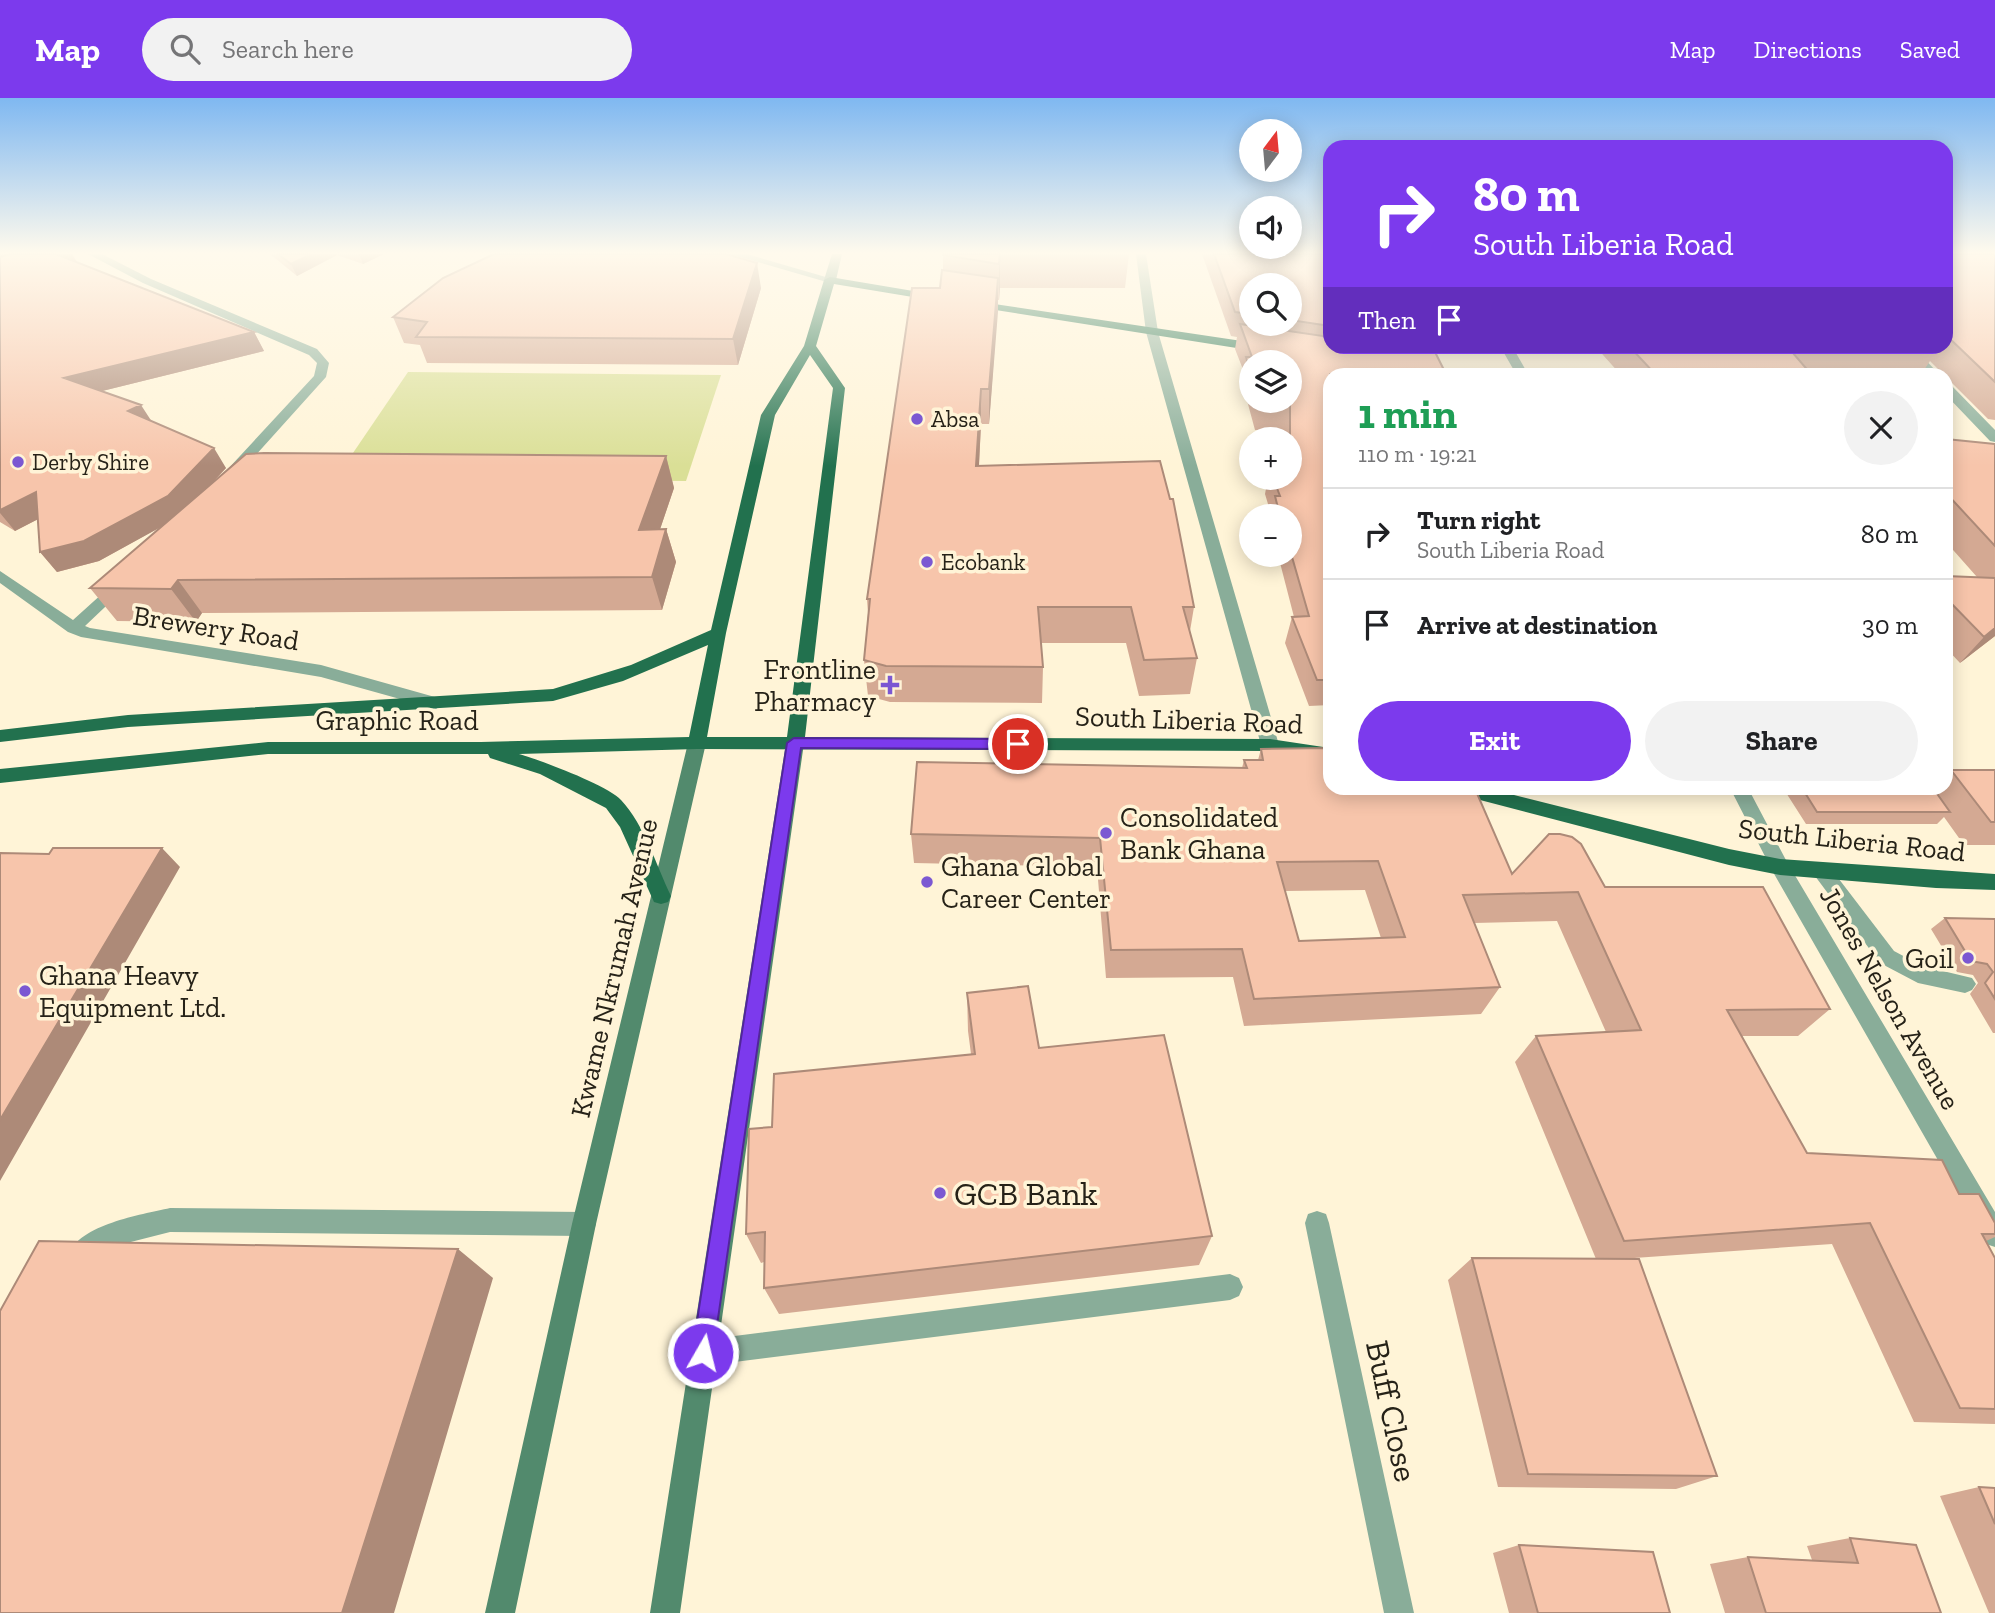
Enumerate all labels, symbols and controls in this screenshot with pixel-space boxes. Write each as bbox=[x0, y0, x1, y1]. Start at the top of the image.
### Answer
search box bbox=[142, 18, 632, 81]
text: Map bbox=[35, 30, 100, 69]
icon: search bbox=[166, 30, 204, 68]
text: Search here bbox=[222, 33, 354, 65]
text: Map bbox=[1670, 35, 1716, 64]
text: Directions bbox=[1754, 35, 1862, 64]
text: Saved bbox=[1900, 35, 1960, 64]
north arrow bbox=[1239, 119, 1302, 182]
map controls bbox=[1239, 119, 1302, 567]
text: 80 m bbox=[1473, 165, 1580, 224]
icon: right bbox=[1358, 168, 1449, 259]
button: sound bbox=[1239, 196, 1302, 259]
text: South Liberia Road bbox=[1473, 225, 1734, 263]
button: search bbox=[1239, 273, 1302, 336]
icon: arrive bbox=[1430, 301, 1468, 339]
text: Then bbox=[1358, 304, 1416, 336]
button: layers bbox=[1239, 350, 1302, 413]
text: 1 min bbox=[1358, 388, 1457, 439]
button: close bbox=[1844, 391, 1918, 465]
place label: Absa bbox=[931, 405, 979, 433]
marker: Absa bbox=[909, 411, 925, 427]
button: + bbox=[1239, 427, 1302, 490]
text: 110 m · 19:21 bbox=[1358, 440, 1476, 468]
place label: Derby Shire bbox=[32, 448, 149, 476]
marker: Derby Shire bbox=[10, 454, 26, 470]
button: − bbox=[1239, 504, 1302, 567]
text: Turn right bbox=[1417, 504, 1540, 536]
icon: right bbox=[1358, 515, 1396, 553]
text: 80 m bbox=[1861, 518, 1918, 550]
text: South Liberia Road bbox=[1417, 536, 1604, 564]
place label: Ecobank bbox=[941, 548, 1026, 576]
marker: Ecobank bbox=[919, 554, 935, 570]
street label: Brewery Road bbox=[131, 599, 301, 657]
icon: arrive bbox=[1358, 606, 1396, 644]
text: Arrive at destination bbox=[1417, 609, 1657, 641]
text: 30 m bbox=[1862, 609, 1918, 641]
place label: Frontline Pharmacy bbox=[754, 653, 877, 718]
marker: Frontline Pharmacy bbox=[882, 677, 898, 693]
street label: South Liberia Road bbox=[1074, 700, 1304, 740]
button: Exit bbox=[1358, 701, 1631, 781]
button: Share bbox=[1645, 701, 1918, 781]
street label: Graphic Road bbox=[315, 704, 479, 737]
pin bbox=[988, 714, 1048, 774]
icon: arrive bbox=[999, 725, 1037, 763]
place label: Consolidated Bank Ghana bbox=[1120, 801, 1278, 866]
street label: South Liberia Road bbox=[1737, 812, 1967, 868]
street label: Kwame Nkrumah Avenue bbox=[564, 815, 664, 1121]
marker: Consolidated Bank Ghana bbox=[1098, 825, 1114, 841]
place label: Ghana Global Career Center bbox=[941, 850, 1111, 915]
marker: Ghana Global Career Center bbox=[919, 874, 935, 890]
street label: Jones Nelson Avenue bbox=[1813, 881, 1967, 1115]
place label: Goil bbox=[1905, 942, 1954, 975]
marker: Goil bbox=[1960, 950, 1976, 966]
place label: Ghana Heavy Equipment Ltd. bbox=[39, 959, 226, 1024]
marker: Ghana Heavy Equipment Ltd. bbox=[17, 983, 33, 999]
place label: GCB Bank bbox=[954, 1174, 1097, 1213]
marker: GCB Bank bbox=[932, 1185, 948, 1201]
position arrow bbox=[666, 1316, 740, 1390]
street label: Buff Close bbox=[1358, 1337, 1426, 1485]

